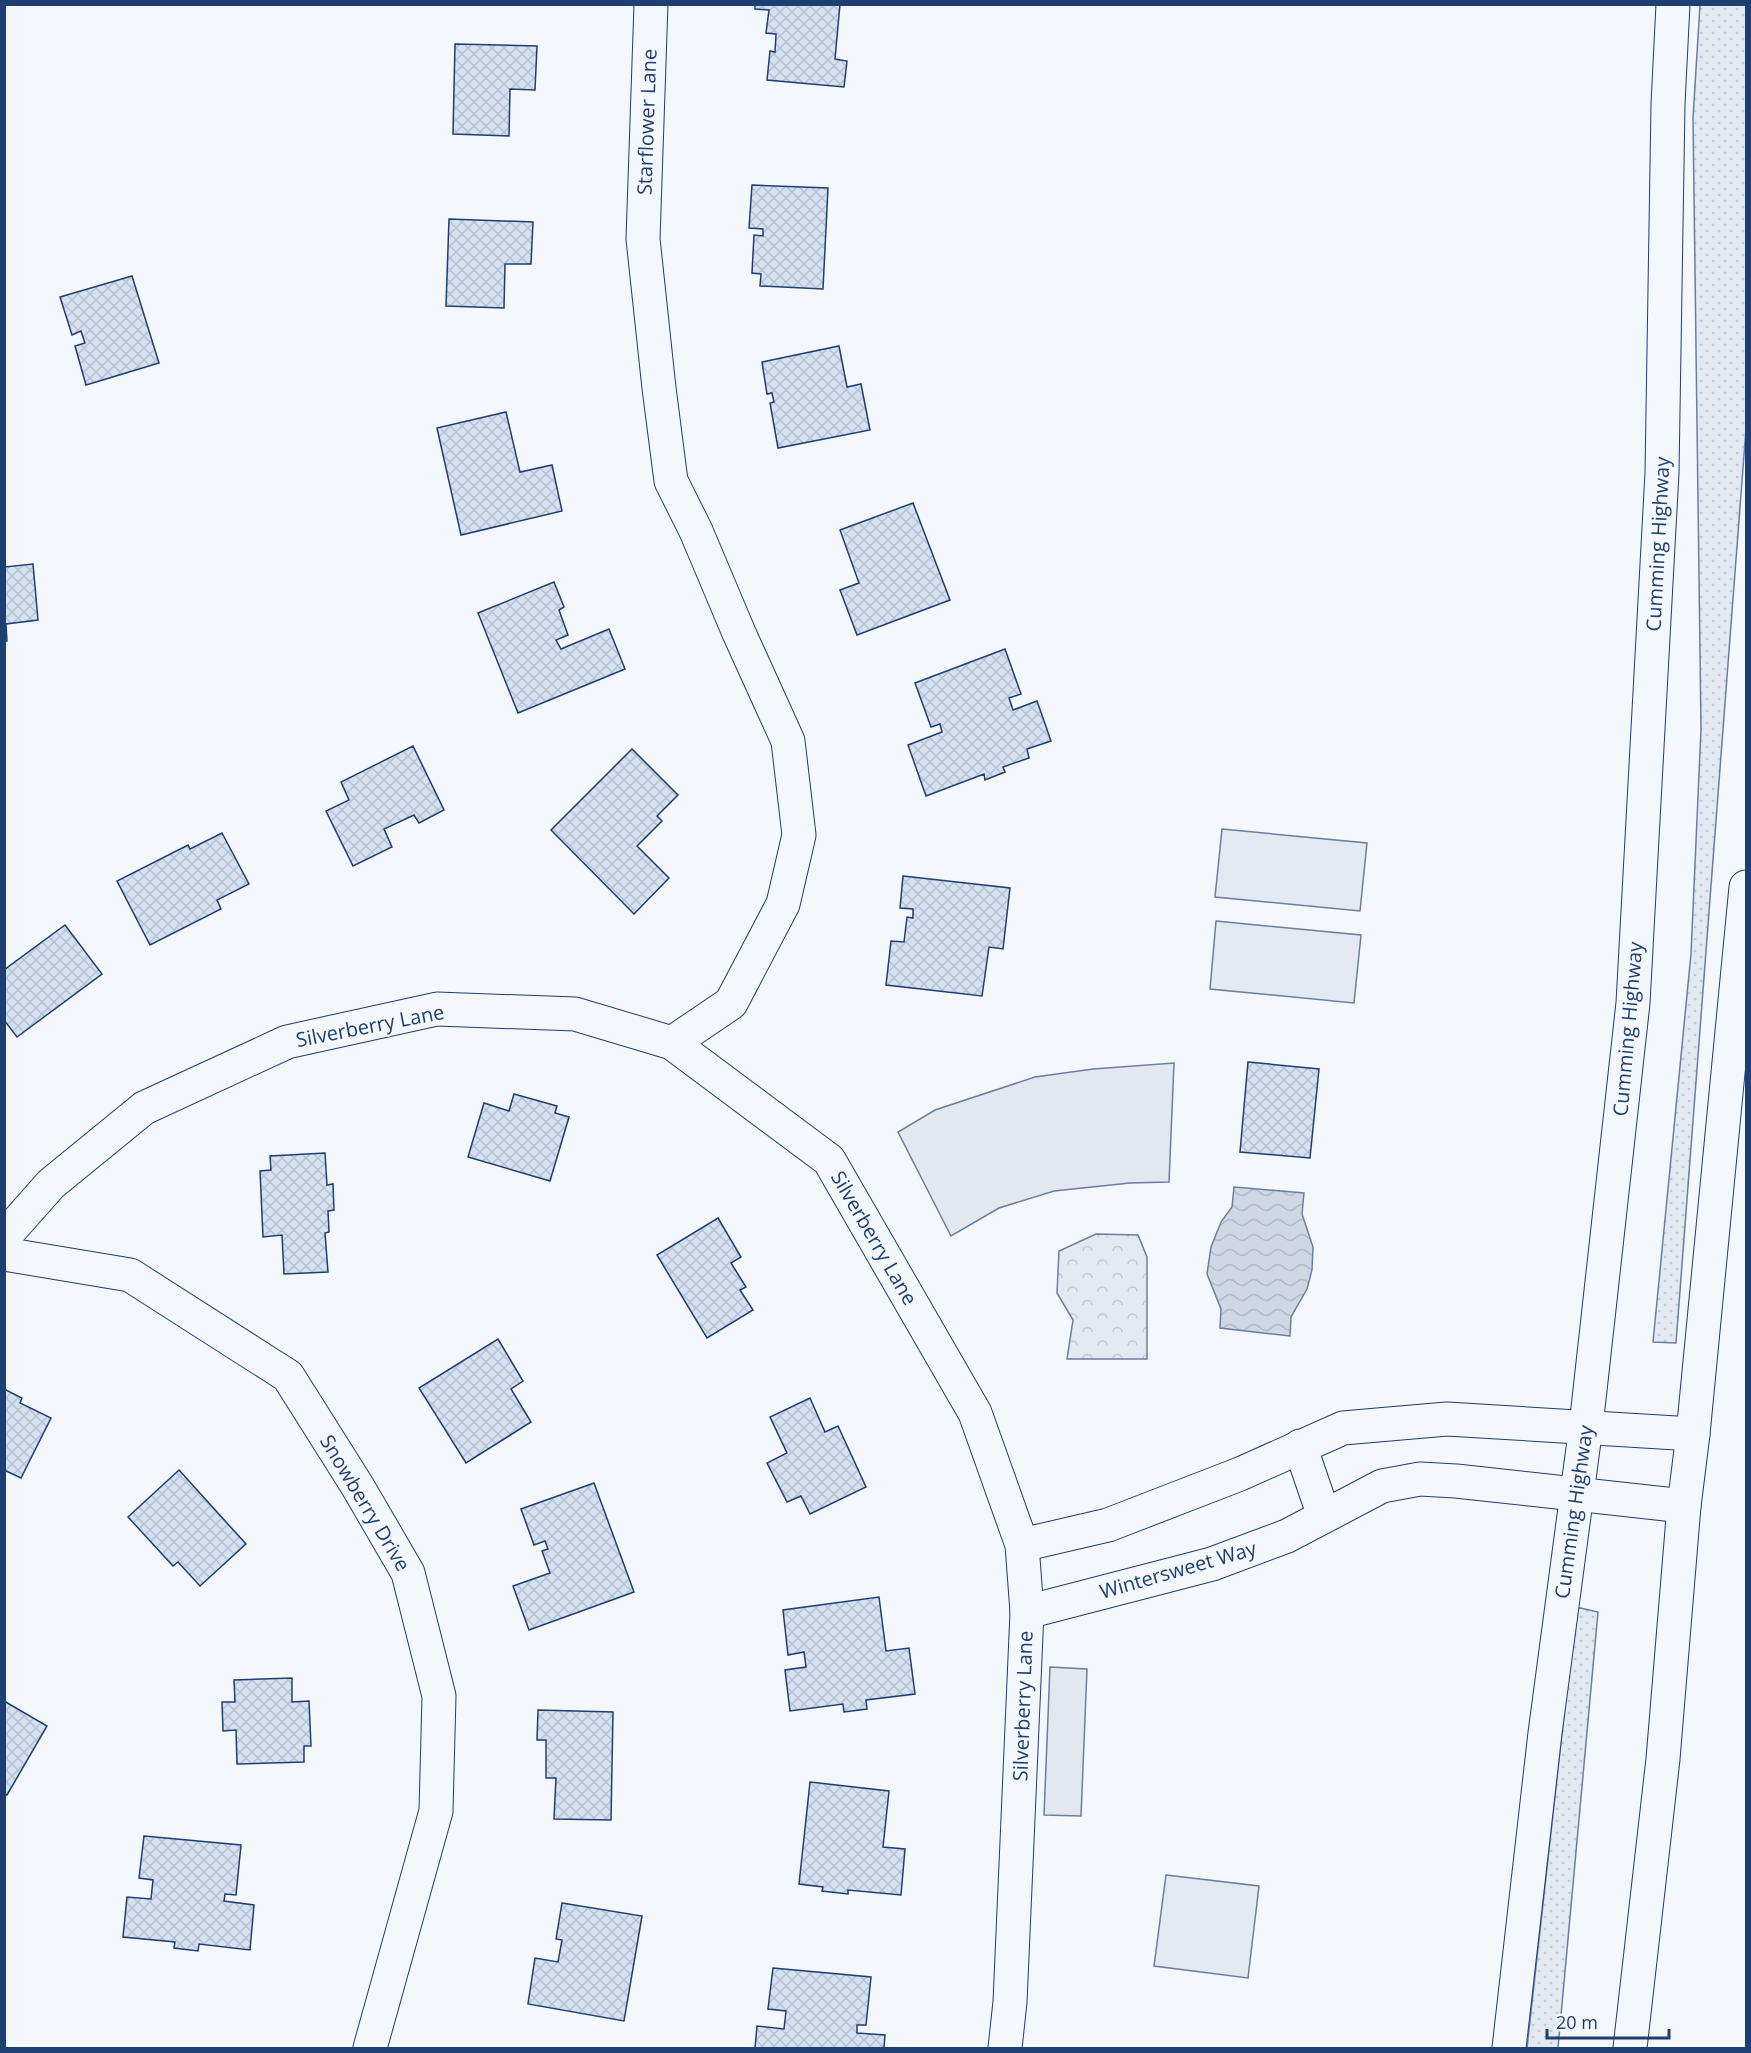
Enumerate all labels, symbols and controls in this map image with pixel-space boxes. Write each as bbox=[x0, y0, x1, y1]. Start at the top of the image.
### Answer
street label: Starflower Lane bbox=[630, 48, 663, 196]
street label: Cumming Highway bbox=[1639, 455, 1676, 632]
street label: Cumming Highway bbox=[1606, 940, 1649, 1117]
street label: Silverberry Lane bbox=[293, 998, 446, 1053]
street label: Silverberry Lane bbox=[825, 1166, 924, 1310]
street label: Cumming Highway bbox=[1548, 1423, 1599, 1600]
street label: Snowberry Drive bbox=[314, 1429, 417, 1576]
street label: Wintersweet Way bbox=[1096, 1534, 1260, 1605]
street label: Silverberry Lane bbox=[1006, 1630, 1039, 1782]
scale bar bbox=[1547, 2002, 1668, 2040]
text: 20 m bbox=[1556, 2010, 1598, 2034]

